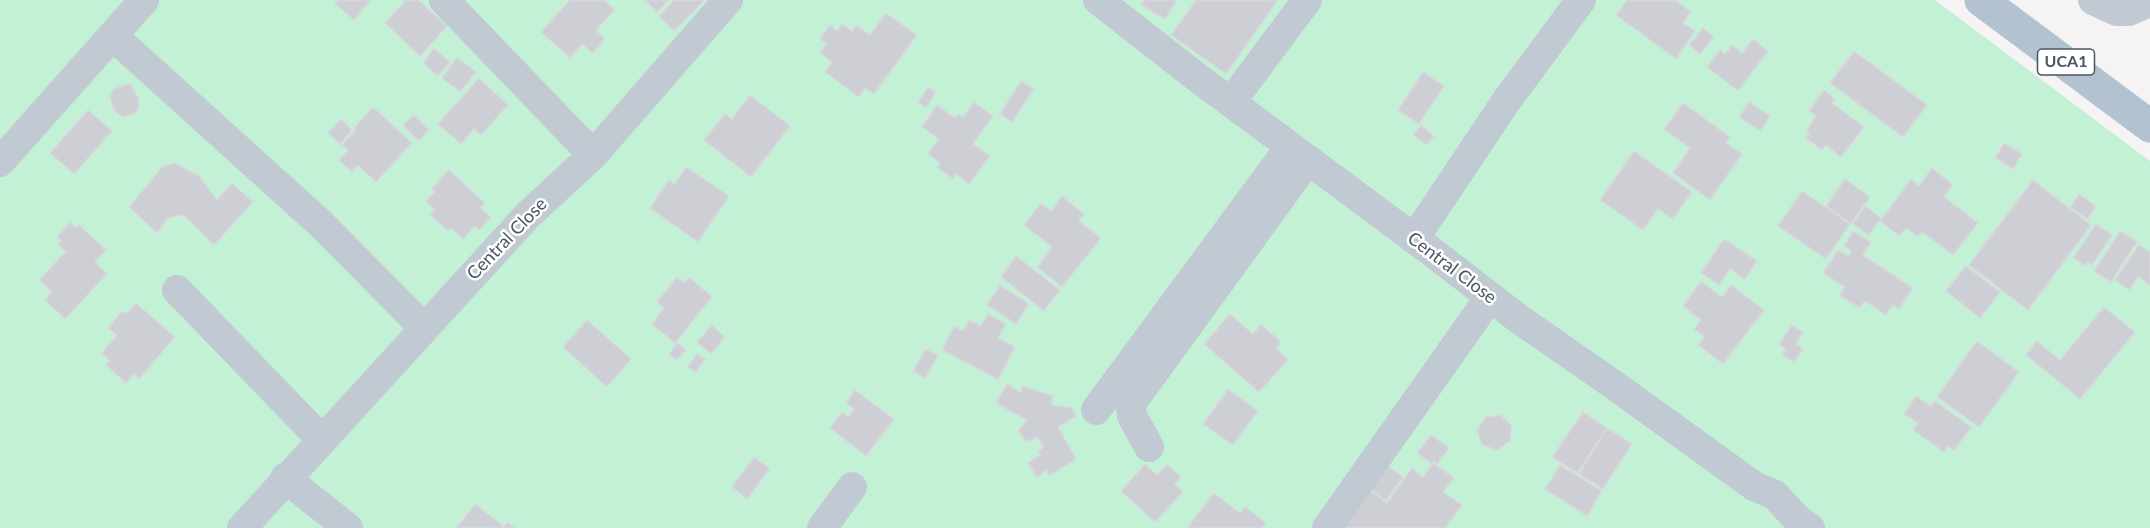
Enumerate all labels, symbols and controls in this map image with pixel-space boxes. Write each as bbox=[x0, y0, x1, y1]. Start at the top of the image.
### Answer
road number: UCA1 bbox=[2038, 49, 2094, 75]
street label: Central Close bbox=[463, 193, 551, 285]
street label: Central Close bbox=[1403, 228, 1501, 308]

